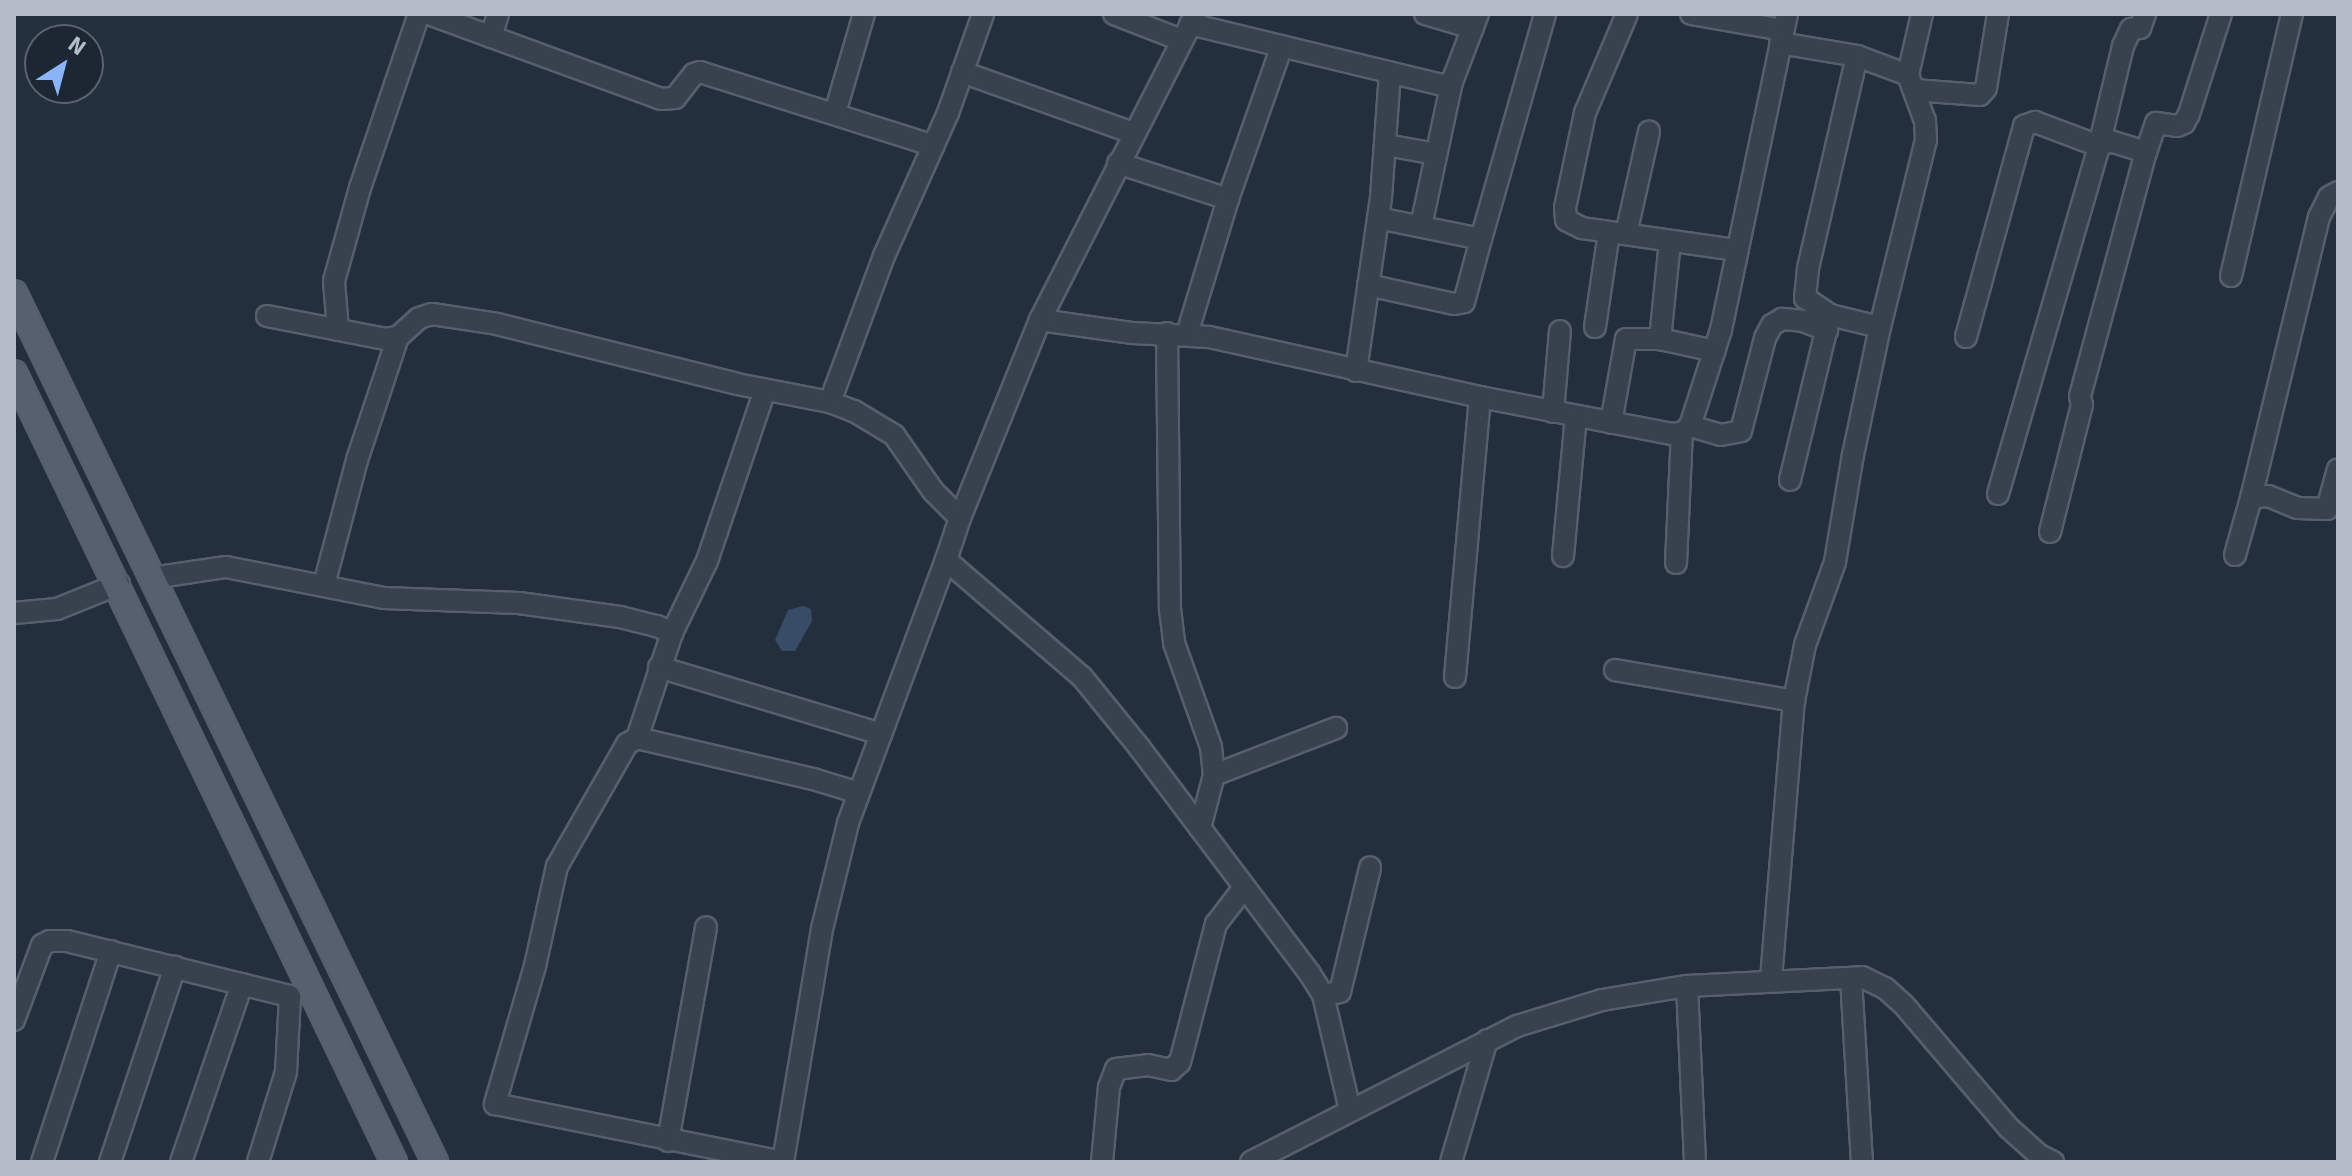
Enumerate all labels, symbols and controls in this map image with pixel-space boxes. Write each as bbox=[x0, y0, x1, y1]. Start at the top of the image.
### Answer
north arrow bbox=[24, 24, 104, 104]
text: N bbox=[63, 30, 91, 61]

